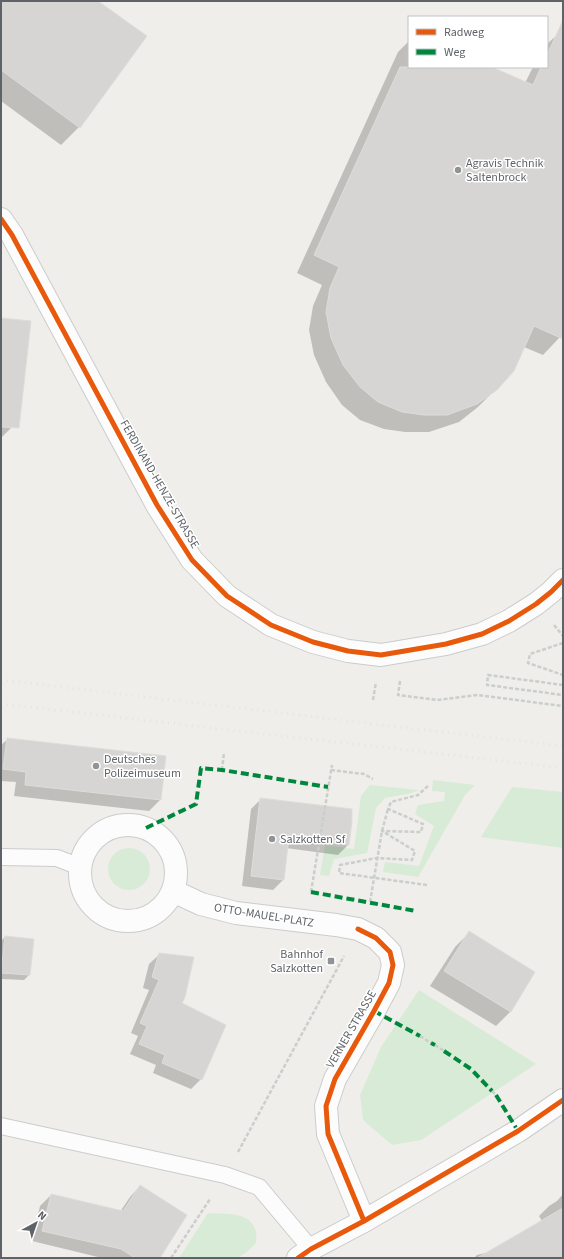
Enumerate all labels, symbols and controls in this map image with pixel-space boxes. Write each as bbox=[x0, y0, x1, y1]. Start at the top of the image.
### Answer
legend bbox=[408, 16, 548, 68]
text: Radweg bbox=[444, 24, 484, 41]
text: Weg bbox=[444, 44, 465, 61]
place label: Agravis Technik Saltenbrock bbox=[466, 155, 544, 186]
marker: Agravis Technik Saltenbrock bbox=[453, 165, 463, 175]
street label: FERDINAND-HENZE-STRASSE bbox=[116, 417, 203, 552]
place label: Deutsches Polizeimuseum bbox=[104, 751, 181, 782]
marker: Deutsches Polizeimuseum bbox=[91, 761, 101, 771]
place label: Salzkotten Sf bbox=[280, 831, 346, 848]
marker: Salzkotten Sf bbox=[267, 834, 277, 844]
street label: OTTO-MAUEL-PLATZ bbox=[213, 899, 315, 932]
place label: Bahnhof Salzkotten bbox=[270, 946, 323, 977]
marker: Bahnhof Salzkotten bbox=[326, 956, 336, 966]
street label: VERNER STRASSE bbox=[322, 987, 381, 1071]
north arrow bbox=[16, 1203, 56, 1243]
text: N bbox=[34, 1208, 50, 1224]

